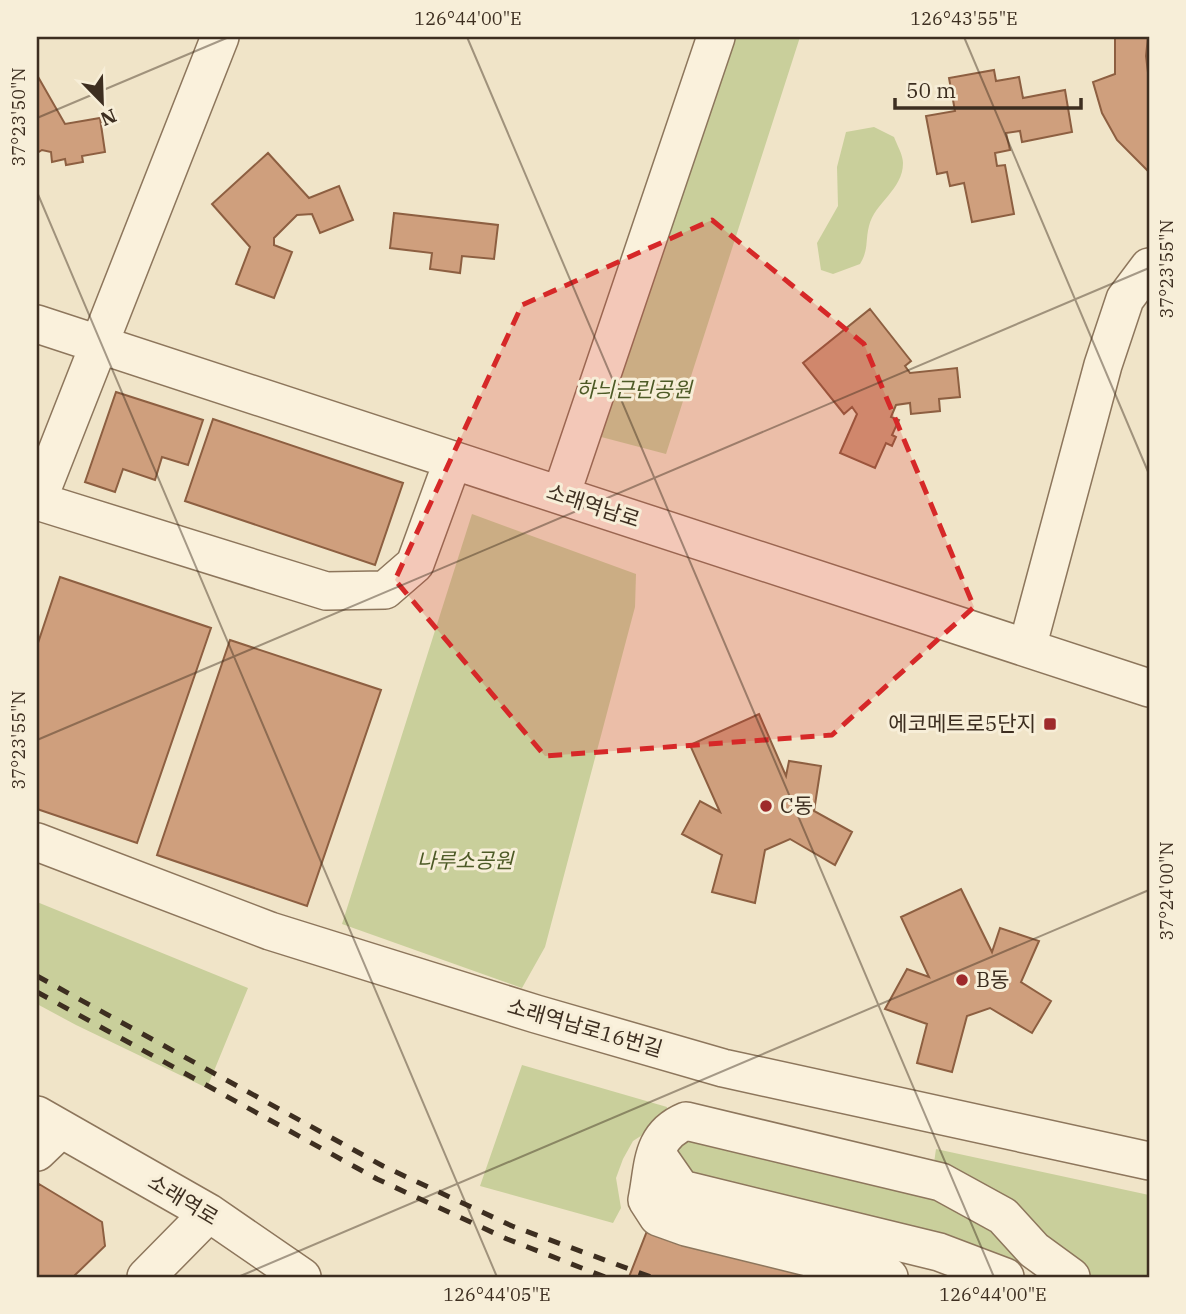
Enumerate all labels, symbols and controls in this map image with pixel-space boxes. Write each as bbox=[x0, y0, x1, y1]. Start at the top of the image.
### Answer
text: 126°44'00"E bbox=[414, 7, 522, 30]
text: 126°43'55"E bbox=[910, 7, 1018, 30]
north arrow bbox=[66, 66, 136, 136]
scale bar bbox=[895, 66, 1081, 110]
text: 37°23'50"N bbox=[7, 68, 30, 167]
text: 50 m bbox=[906, 76, 956, 104]
text: N bbox=[97, 104, 120, 132]
text: 37°23'55"N bbox=[1155, 220, 1178, 319]
park label: 하늬근린공원 bbox=[576, 375, 694, 403]
street label: 소래역남로 bbox=[543, 477, 644, 533]
text: 37°23'55"N bbox=[7, 691, 30, 790]
place label: 에코메트로5단지 bbox=[888, 709, 1036, 737]
marker: 에코메트로5단지 bbox=[1042, 716, 1058, 732]
place label: C동 bbox=[780, 791, 813, 819]
marker: C동 bbox=[758, 798, 774, 814]
text: 37°24'00"N bbox=[1155, 842, 1178, 941]
park label: 나루소공원 bbox=[417, 846, 515, 874]
place label: B동 bbox=[976, 965, 1009, 993]
marker: B동 bbox=[954, 972, 970, 988]
street label: 소래역남로16번길 bbox=[504, 991, 666, 1063]
street label: 소래역로 bbox=[143, 1167, 224, 1231]
text: 126°44'05"E bbox=[443, 1283, 551, 1306]
text: 126°44'00"E bbox=[939, 1283, 1047, 1306]

